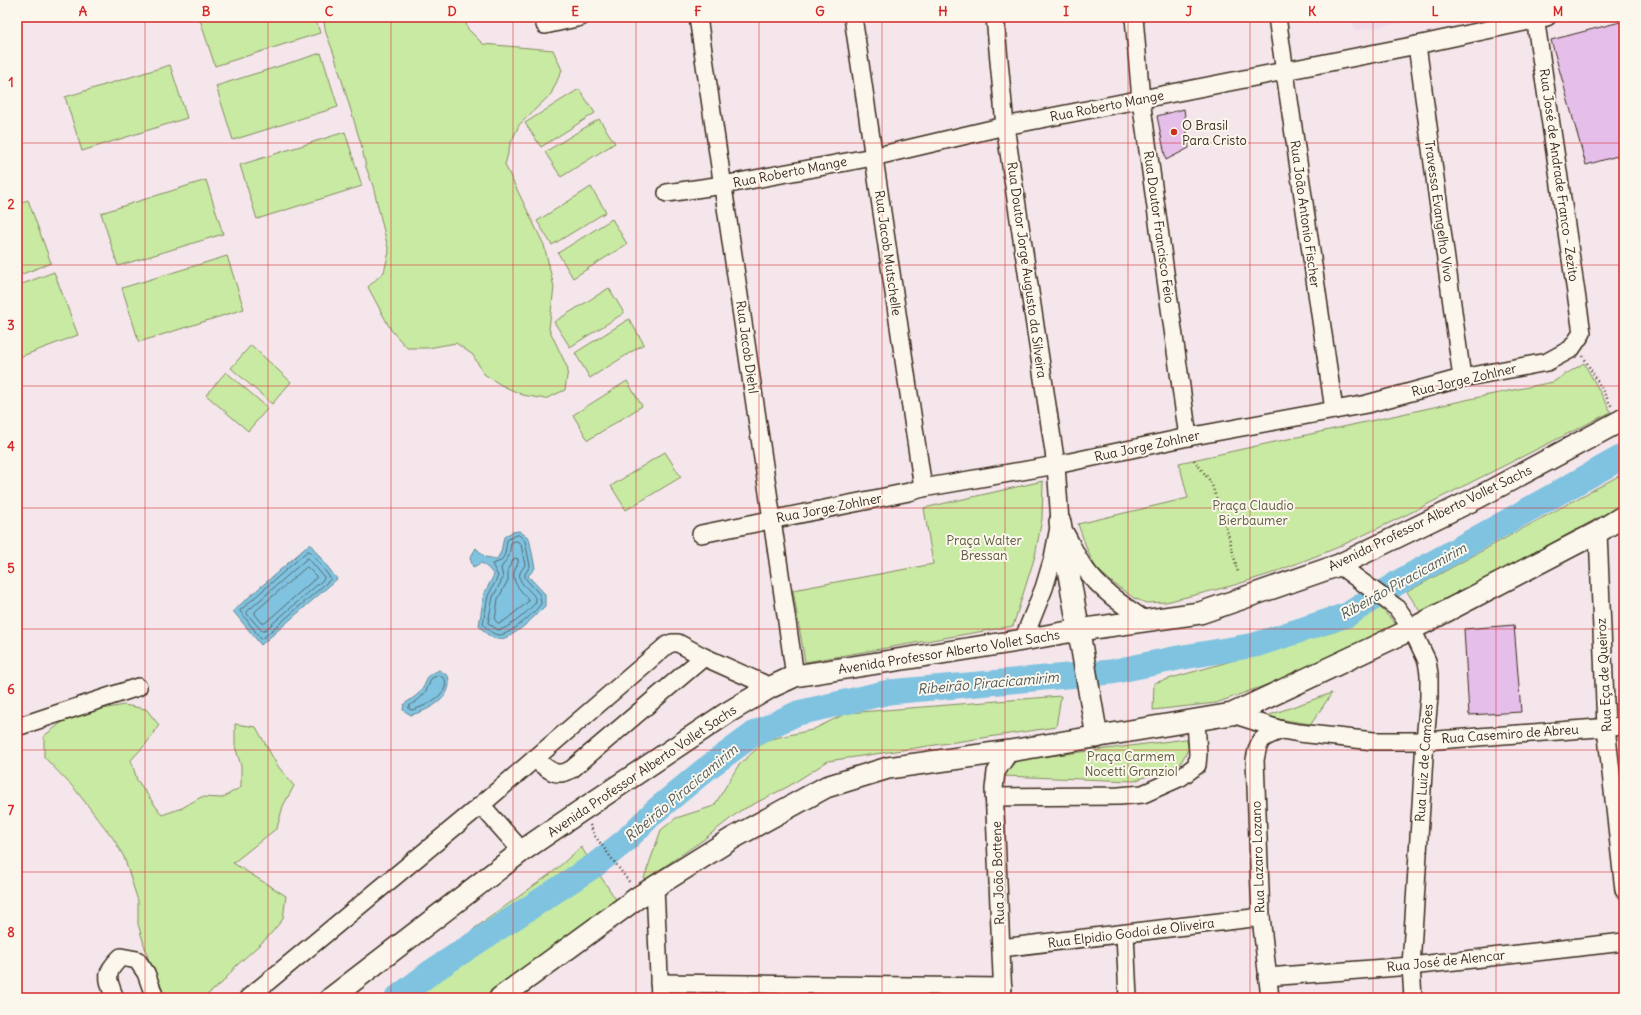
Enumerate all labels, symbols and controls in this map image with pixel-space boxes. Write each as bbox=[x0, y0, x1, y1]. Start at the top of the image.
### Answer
text: A bbox=[79, 3, 88, 20]
text: B bbox=[202, 3, 211, 20]
text: C bbox=[325, 3, 334, 20]
text: D bbox=[447, 3, 457, 20]
text: E bbox=[571, 3, 579, 20]
text: F bbox=[694, 3, 702, 20]
text: G bbox=[815, 3, 825, 20]
text: H bbox=[938, 3, 948, 20]
text: I bbox=[1063, 3, 1069, 20]
text: J bbox=[1186, 3, 1193, 20]
text: K bbox=[1308, 3, 1317, 20]
text: L bbox=[1431, 3, 1439, 20]
text: M bbox=[1553, 3, 1563, 20]
street label: Rua José de Andrade Franco - Zezito bbox=[1536, 67, 1582, 283]
text: 1 bbox=[8, 74, 14, 91]
street label: Rua Roberto Mange bbox=[1049, 87, 1165, 125]
place label: O Brasil Para Cristo bbox=[1182, 117, 1247, 149]
marker: O Brasil Para Cristo bbox=[1169, 127, 1179, 137]
street label: Rua João Antonio Fischer bbox=[1286, 139, 1324, 290]
street label: Travessa Evangelho Vivo bbox=[1421, 139, 1457, 283]
street label: Rua Doutor Francisco Feio bbox=[1140, 150, 1178, 304]
street label: Rua Roberto Mange bbox=[732, 153, 848, 191]
street label: Rua Doutor Jorge Augusto da Silveira bbox=[1003, 161, 1051, 379]
street label: Rua Jacob Mutschelle bbox=[871, 189, 905, 317]
text: 2 bbox=[7, 196, 15, 213]
street label: Rua Jacob Diehl bbox=[732, 299, 762, 395]
text: 3 bbox=[7, 317, 15, 334]
street label: Rua Jorge Zohlner bbox=[1410, 359, 1519, 400]
street label: Rua Jorge Zohlner bbox=[1093, 426, 1202, 465]
text: 4 bbox=[7, 438, 15, 455]
street label: Avenida Professor Alberto Vollet Sachs bbox=[1325, 461, 1535, 575]
street label: Rua Jorge Zohlner bbox=[775, 489, 884, 527]
park label: Praça Claudio Bierbaumer bbox=[1212, 497, 1294, 529]
park label: Praça Walter Bressan bbox=[946, 532, 1023, 564]
water label: Ribeirão Piracicamirim bbox=[1337, 538, 1470, 623]
text: 5 bbox=[7, 560, 15, 577]
street label: Rua Eça de Queiroz bbox=[1593, 618, 1615, 732]
street label: Avenida Professor Alberto Vollet Sachs bbox=[837, 626, 1061, 678]
water label: Ribeirão Piracicamirim bbox=[916, 668, 1060, 698]
text: 6 bbox=[7, 681, 15, 698]
street label: Avenida Professor Alberto Vollet Sachs bbox=[544, 701, 740, 841]
street label: Rua Luiz de Camões bbox=[1411, 703, 1437, 823]
street label: Rua Casemiro de Abreu bbox=[1441, 721, 1580, 747]
water label: Ribeirão Piracicamirim bbox=[621, 740, 742, 846]
park label: Praça Carmem Nocetti Granziol bbox=[1084, 748, 1178, 780]
street label: Rua Lazaro Lozano bbox=[1248, 801, 1268, 913]
text: 7 bbox=[8, 802, 15, 819]
street label: Rua João Bottene bbox=[988, 821, 1008, 925]
street label: Rua Elpidio Godoi de Oliveira bbox=[1047, 914, 1215, 952]
text: 8 bbox=[7, 924, 15, 941]
street label: Rua José de Alencar bbox=[1386, 946, 1507, 976]

